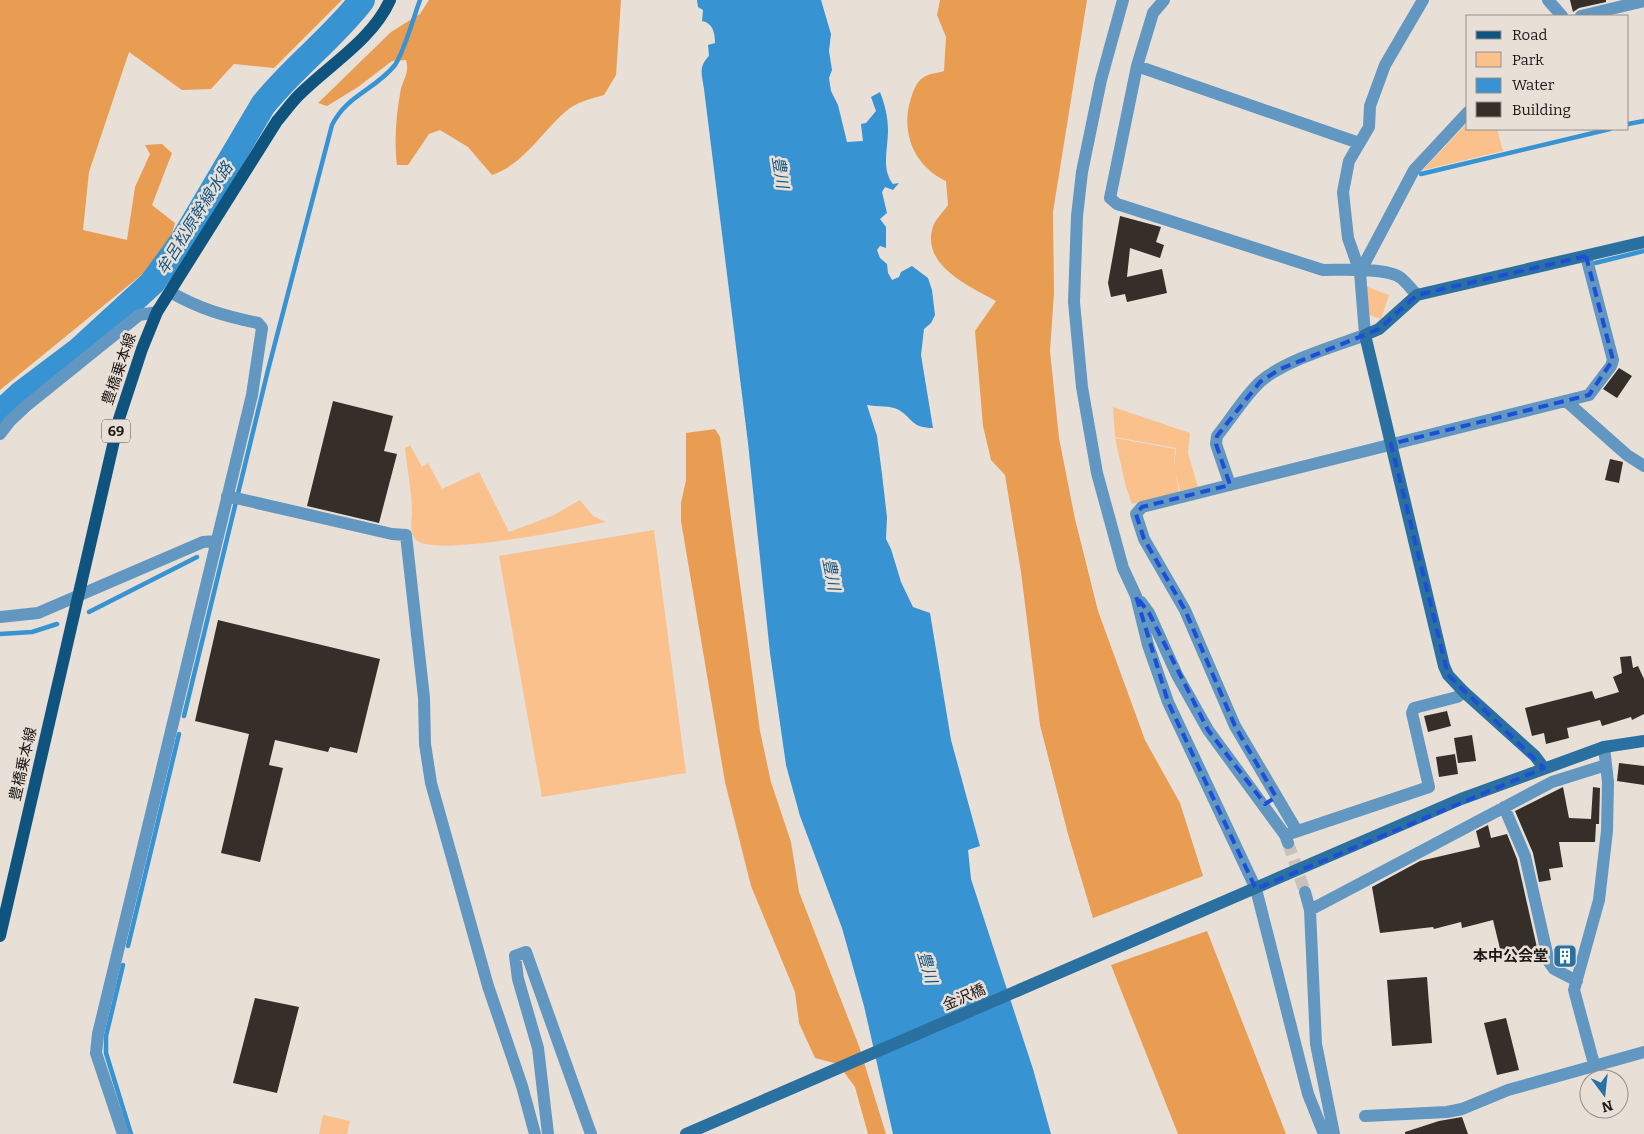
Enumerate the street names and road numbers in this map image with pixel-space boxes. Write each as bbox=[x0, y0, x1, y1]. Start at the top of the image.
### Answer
street label: 豊橋乗本線 bbox=[98, 331, 140, 407]
road number: 69 bbox=[102, 420, 130, 442]
street label: 豊橋乗本線 bbox=[6, 725, 40, 803]
street label: 金沢橋 bbox=[940, 980, 988, 1014]

